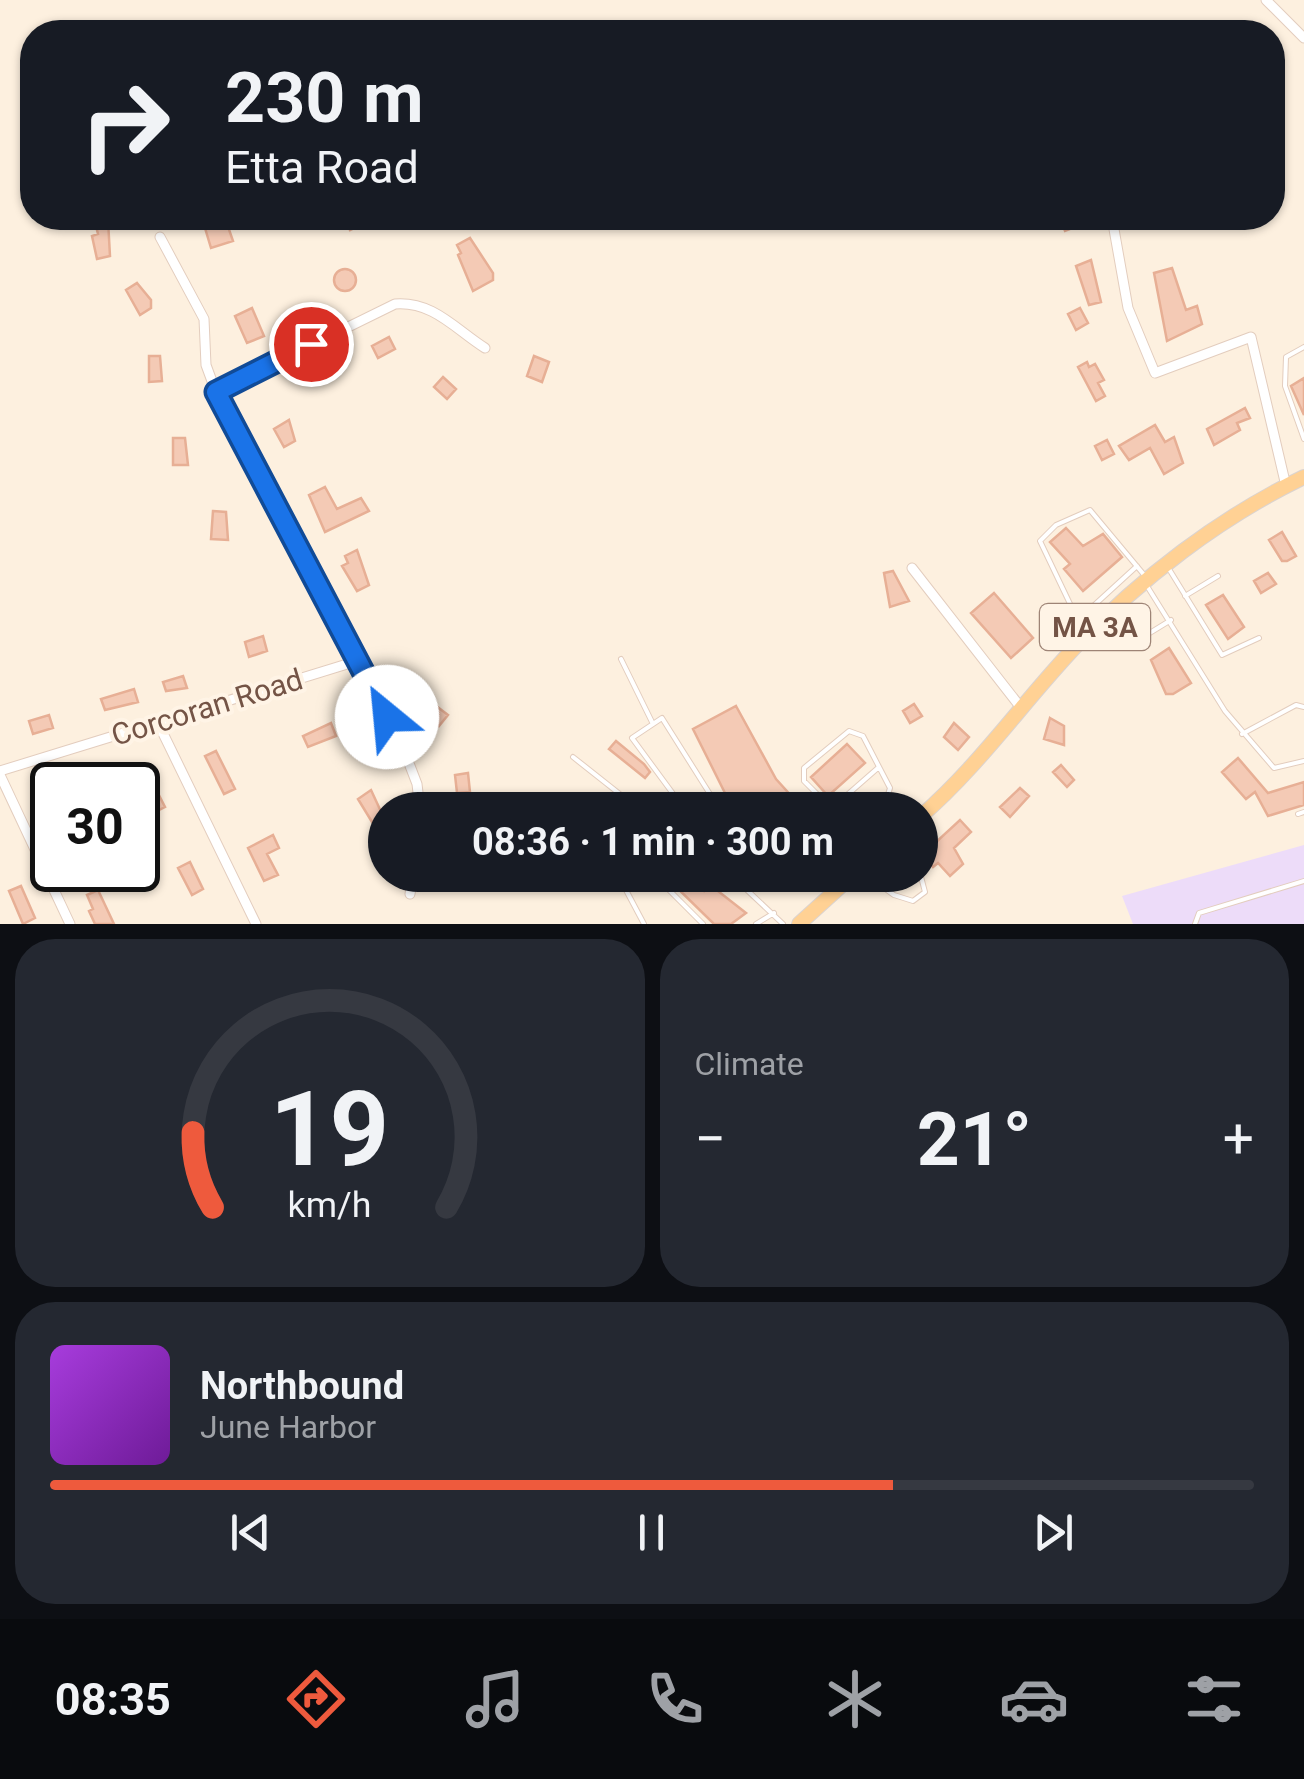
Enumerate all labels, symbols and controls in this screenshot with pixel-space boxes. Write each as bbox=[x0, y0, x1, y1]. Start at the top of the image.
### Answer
text: 230 m bbox=[225, 57, 424, 139]
icon: right bbox=[60, 60, 190, 190]
text: Etta Road bbox=[225, 141, 419, 194]
pin bbox=[269, 302, 354, 387]
icon: arrive bbox=[284, 317, 339, 372]
road number: MA 3A bbox=[1040, 604, 1150, 650]
street label: Corcoran Road bbox=[107, 661, 307, 753]
position arrow bbox=[335, 665, 439, 769]
speed limit sign: 30 bbox=[30, 762, 160, 892]
text: 08:36 · 1 min · 300 m bbox=[472, 820, 834, 864]
text: Climate bbox=[695, 1045, 804, 1083]
text: 19 bbox=[270, 1069, 389, 1190]
text: 21° bbox=[917, 1095, 1032, 1183]
text: − bbox=[695, 1107, 726, 1171]
text: + bbox=[1223, 1107, 1254, 1171]
text: km/h bbox=[288, 1184, 372, 1226]
text: Northbound bbox=[200, 1364, 404, 1408]
text: June Harbor bbox=[200, 1408, 376, 1446]
icon: previous bbox=[223, 1505, 278, 1560]
icon: pause bbox=[624, 1505, 679, 1560]
icon: next bbox=[1026, 1505, 1081, 1560]
icon: directions bbox=[281, 1664, 351, 1734]
icon: music bbox=[460, 1664, 530, 1734]
icon: phone bbox=[640, 1664, 710, 1734]
icon: climate bbox=[820, 1664, 890, 1734]
icon: car bbox=[999, 1664, 1069, 1734]
icon: filters bbox=[1179, 1664, 1249, 1734]
text: 08:35 bbox=[55, 1673, 171, 1726]

